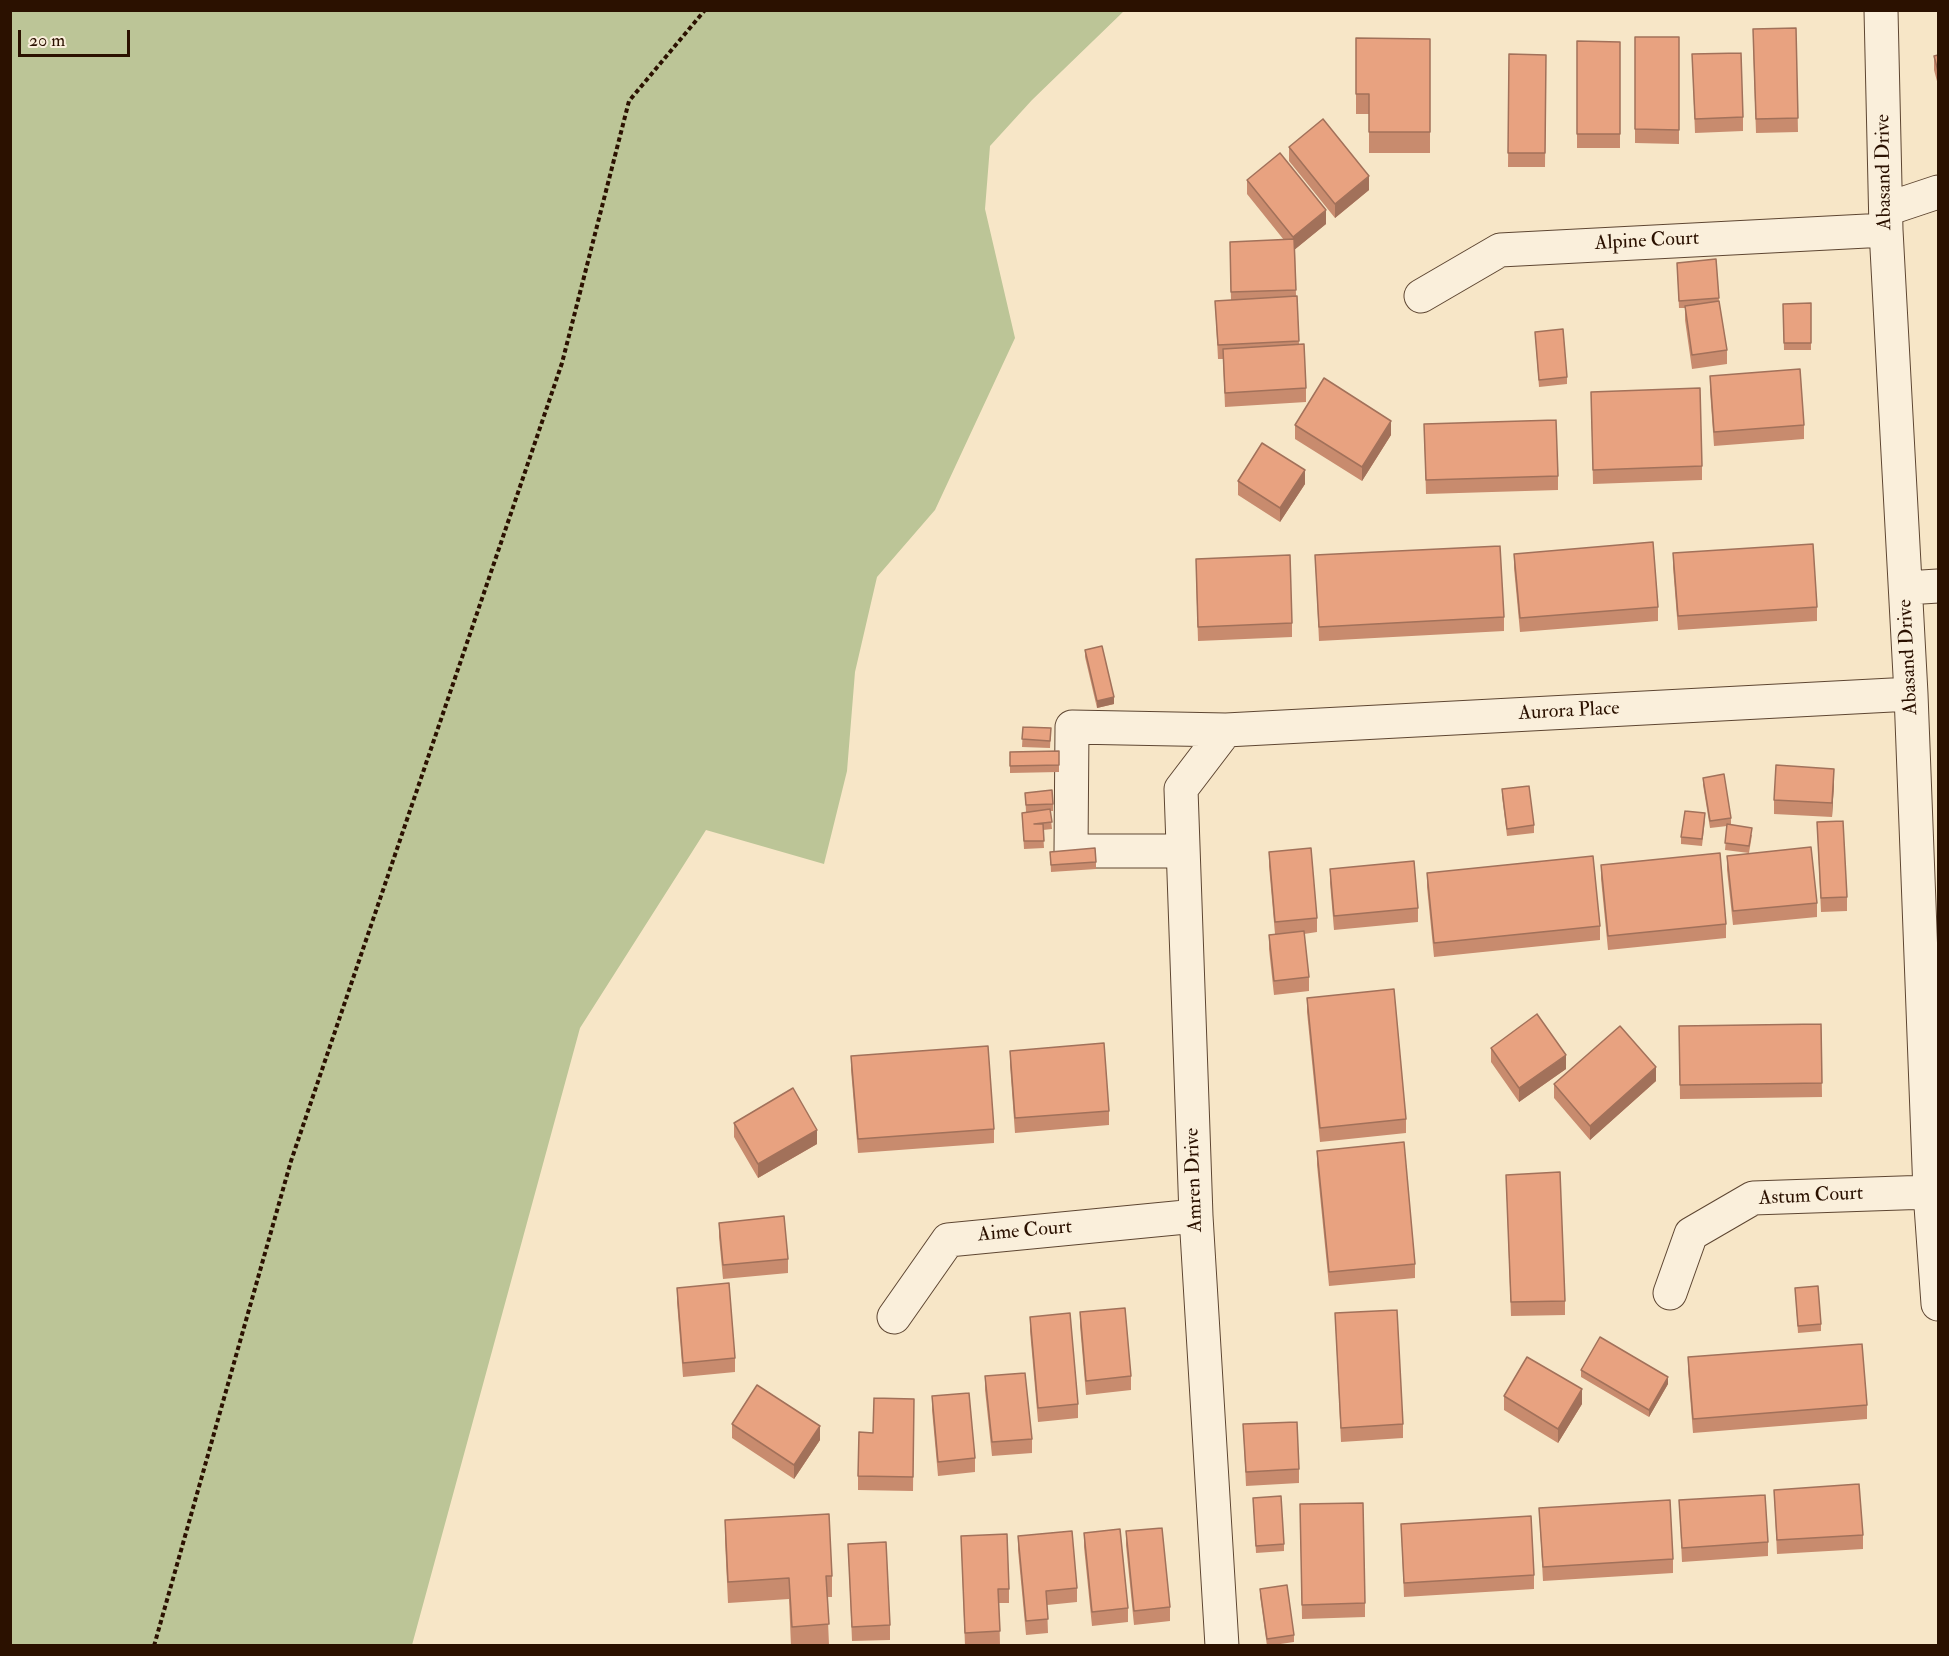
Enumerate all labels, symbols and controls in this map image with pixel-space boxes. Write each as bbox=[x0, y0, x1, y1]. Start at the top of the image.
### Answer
scale bar bbox=[21, 18, 134, 56]
text: 20 m bbox=[29, 29, 65, 52]
street label: Abasand Drive bbox=[1872, 114, 1898, 230]
street label: Alpine Court bbox=[1594, 227, 1700, 257]
street label: Abasand Drive bbox=[1894, 598, 1924, 716]
street label: Aurora Place bbox=[1518, 697, 1620, 727]
street label: Amren Drive bbox=[1181, 1127, 1209, 1233]
street label: Astum Court bbox=[1758, 1182, 1864, 1212]
street label: Aime Court bbox=[977, 1216, 1073, 1248]

